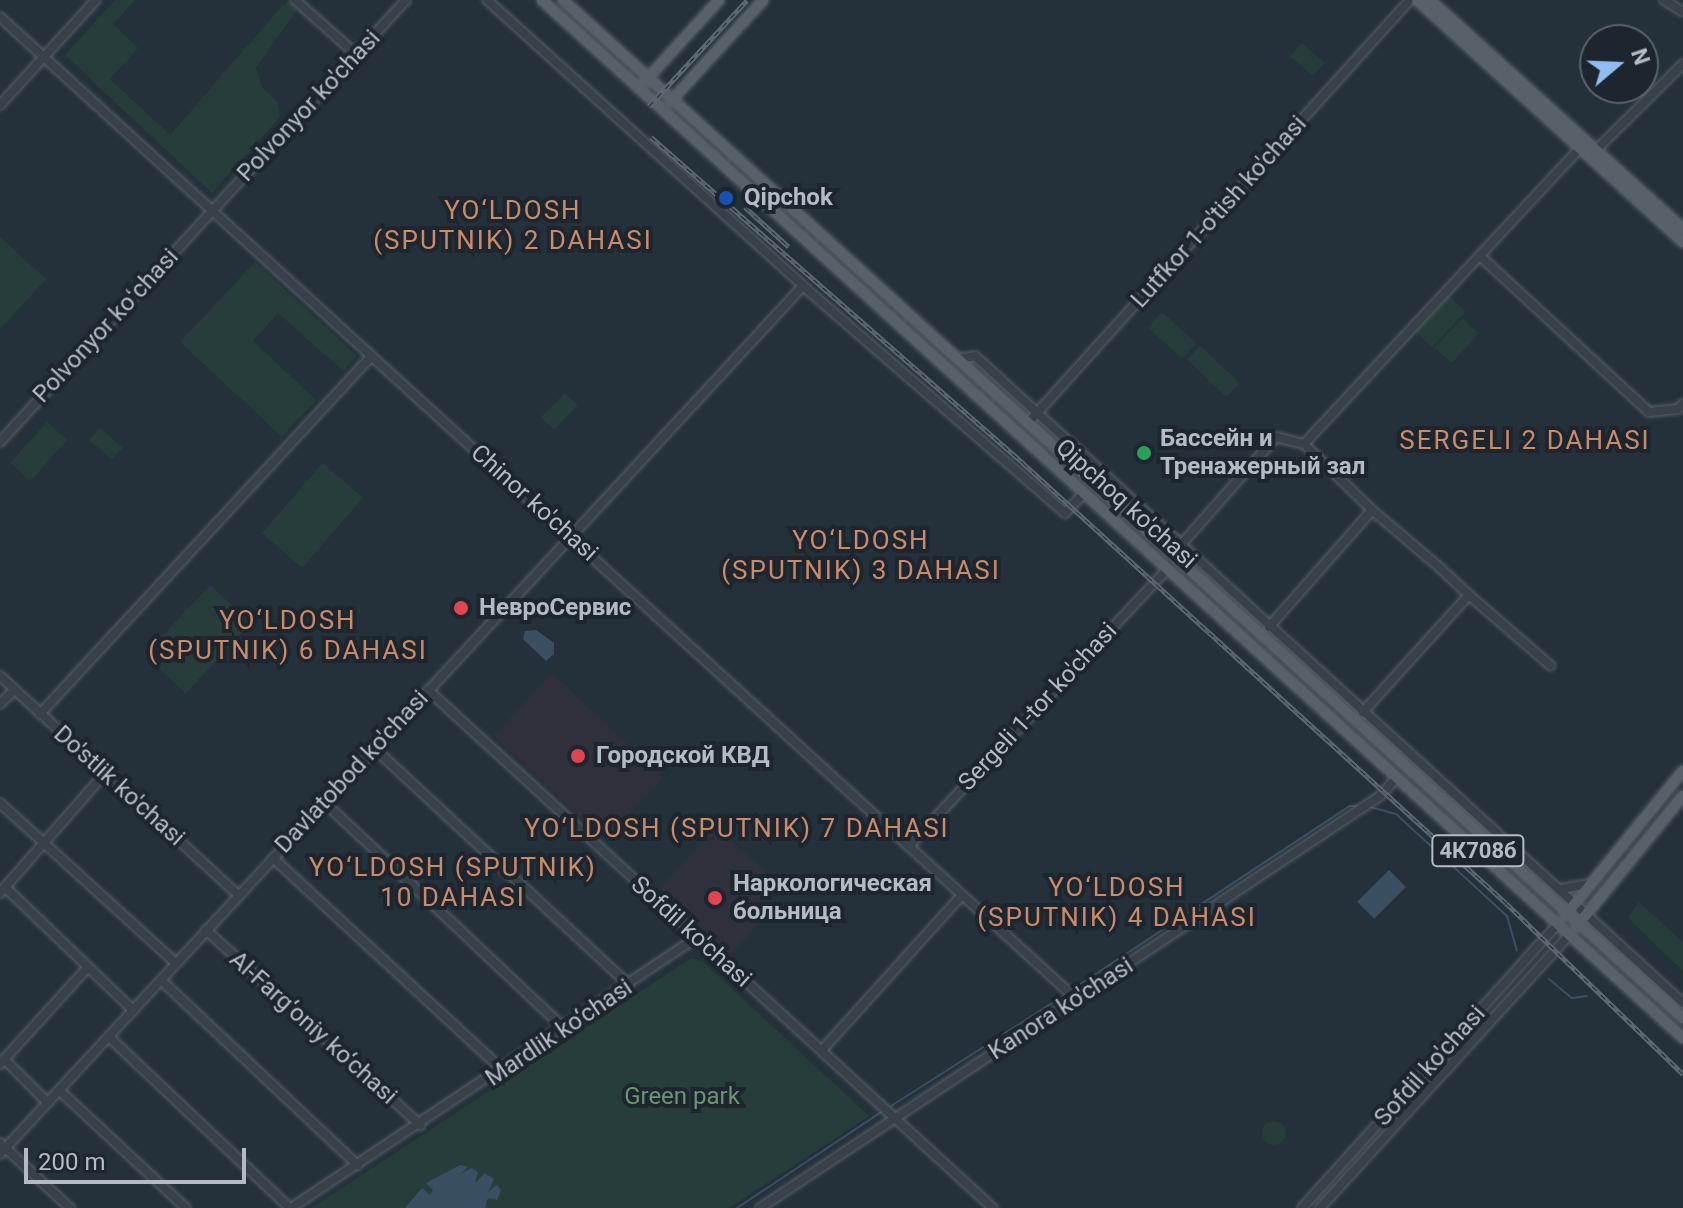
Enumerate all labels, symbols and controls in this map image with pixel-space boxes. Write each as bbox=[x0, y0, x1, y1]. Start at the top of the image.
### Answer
street label: Polvonyor ko'chasi bbox=[231, 24, 387, 188]
north arrow bbox=[1579, 24, 1659, 104]
text: N bbox=[1626, 45, 1655, 68]
street label: Lutfkor 1-o'tish ko'chasi bbox=[1125, 110, 1313, 314]
place label: Qipchok bbox=[744, 184, 833, 212]
marker: Qipchok bbox=[715, 187, 737, 209]
district label: YO‘LDOSH (SPUTNIK) 2 DAHASI bbox=[373, 195, 653, 256]
street label: Polvonyor koʻchasi bbox=[27, 243, 185, 409]
place label: Бассейн и Тренажерный зал bbox=[1160, 425, 1365, 481]
district label: SERGELI 2 DAHASI bbox=[1399, 425, 1651, 457]
street label: Qipchoq ko'chasi bbox=[1050, 433, 1202, 575]
street label: Chinor ko'chasi bbox=[465, 439, 603, 567]
marker: Бассейн и Тренажерный зал bbox=[1135, 444, 1153, 462]
district label: YO‘LDOSH (SPUTNIK) 3 DAHASI bbox=[721, 525, 1001, 586]
place label: НевроСервис bbox=[479, 594, 631, 622]
marker: НевроСервис bbox=[450, 597, 472, 619]
district label: YO‘LDOSH (SPUTNIK) 6 DAHASI bbox=[148, 605, 428, 666]
street label: Sergeli 1-tor ko'chasi bbox=[953, 617, 1123, 797]
street label: Davlatobod ko'chasi bbox=[269, 685, 435, 859]
street label: Do'stlik ko'chasi bbox=[48, 720, 190, 852]
place label: Городской КВД bbox=[596, 742, 770, 770]
marker: Городской КВД bbox=[567, 745, 589, 767]
district label: YO‘LDOSH (SPUTNIK) 7 DAHASI bbox=[524, 813, 950, 845]
road number: 4К708б bbox=[1430, 833, 1526, 869]
district label: YO‘LDOSH (SPUTNIK) 10 DAHASI bbox=[309, 852, 597, 914]
street label: Sofdil ko'chasi bbox=[625, 870, 757, 994]
place label: Наркологическая больница bbox=[733, 870, 932, 926]
district label: YO‘LDOSH (SPUTNIK) 4 DAHASI bbox=[977, 872, 1257, 934]
marker: Наркологическая больница bbox=[704, 887, 726, 909]
street label: Al-Farg‘oniy ko‘chasi bbox=[223, 945, 403, 1111]
street label: Kanora ko'chasi bbox=[983, 952, 1139, 1066]
street label: Mardlik ko‘chasi bbox=[480, 973, 638, 1093]
street label: Sofdil ko'chasi bbox=[1368, 1000, 1492, 1132]
park label: Green park bbox=[624, 1083, 740, 1111]
scale bar bbox=[28, 1132, 250, 1182]
text: 200 m bbox=[38, 1148, 105, 1176]

